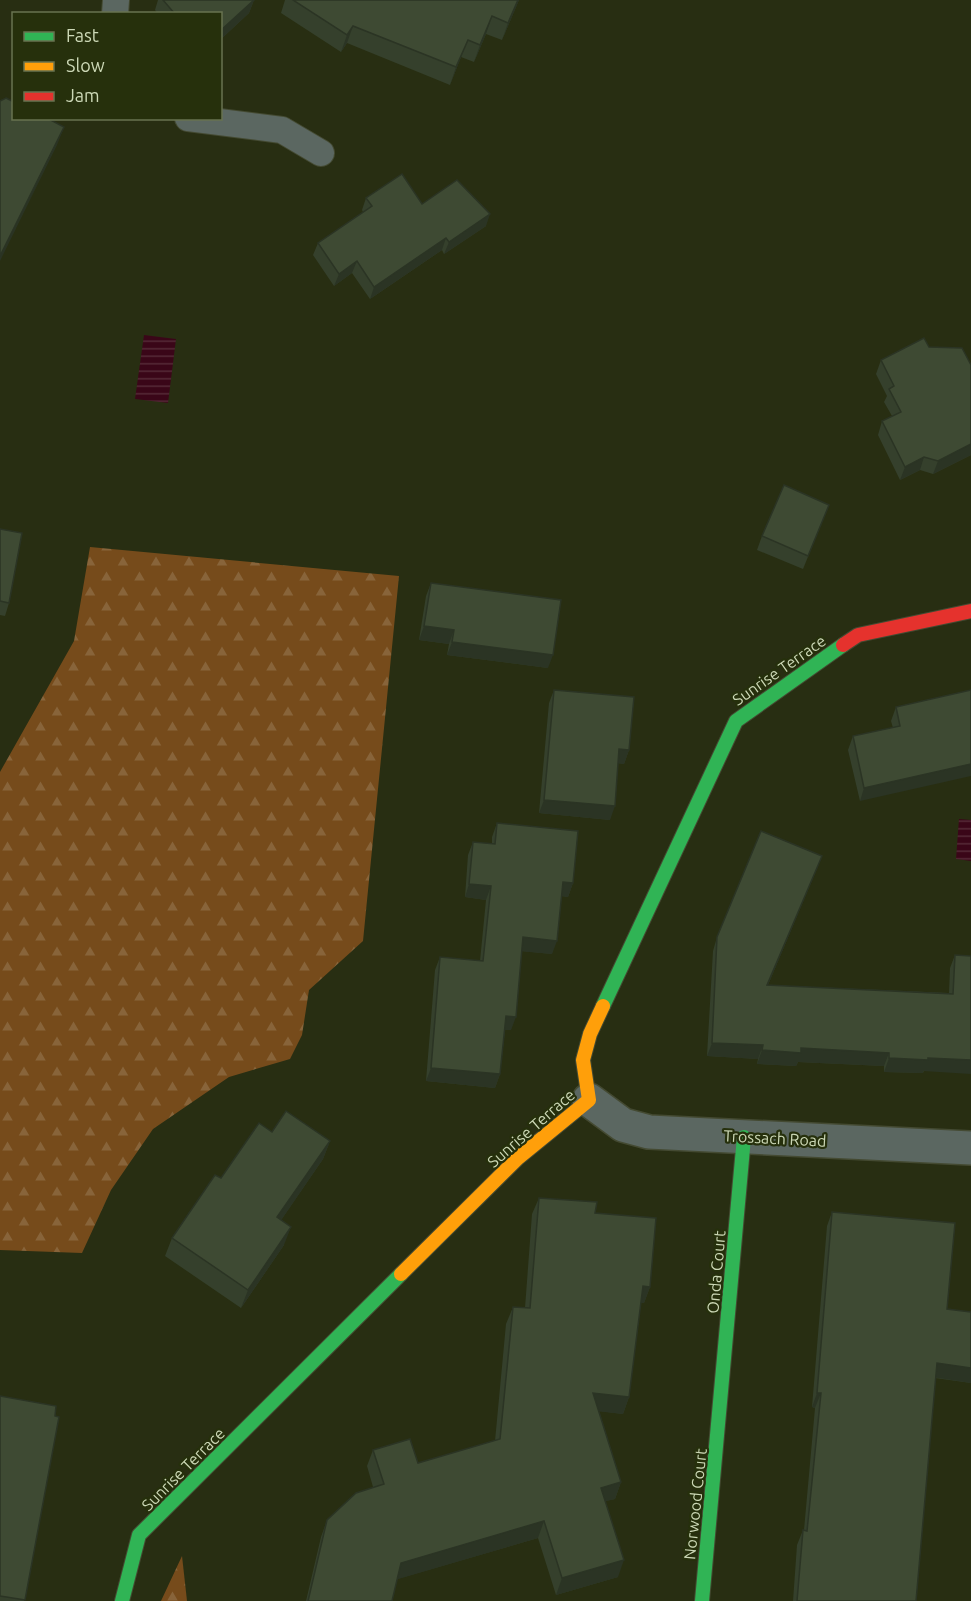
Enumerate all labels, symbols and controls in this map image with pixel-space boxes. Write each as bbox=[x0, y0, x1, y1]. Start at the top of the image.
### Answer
legend bbox=[12, 12, 222, 120]
text: Fast bbox=[66, 25, 99, 45]
text: Slow bbox=[66, 55, 105, 75]
text: Jam bbox=[66, 85, 100, 105]
street label: Sunrise Terrace bbox=[729, 631, 829, 709]
street label: Sunrise Terrace bbox=[484, 1085, 578, 1171]
street label: Trossach Road bbox=[723, 1126, 827, 1150]
street label: Onda Court bbox=[703, 1229, 729, 1314]
street label: Sunrise Terrace bbox=[138, 1424, 228, 1514]
street label: Norwood Court bbox=[680, 1447, 710, 1561]

